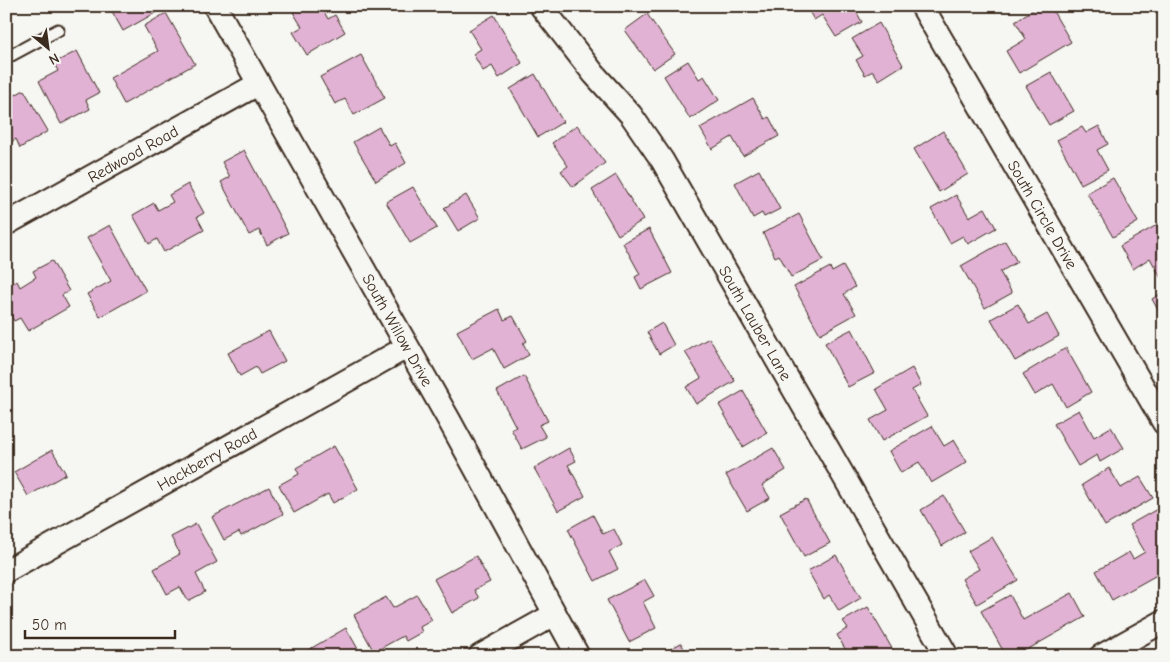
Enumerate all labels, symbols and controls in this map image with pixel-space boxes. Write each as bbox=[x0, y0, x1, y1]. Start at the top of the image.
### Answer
north arrow bbox=[22, 22, 72, 72]
text: N bbox=[46, 49, 62, 69]
street label: Redwood Road bbox=[85, 122, 182, 187]
street label: South Circle Drive bbox=[1004, 157, 1081, 272]
street label: South Lauber Lane bbox=[715, 263, 795, 384]
street label: South Willow Drive bbox=[358, 271, 436, 390]
street label: Hackberry Road bbox=[154, 425, 260, 495]
scale bar bbox=[25, 607, 175, 639]
text: 50 m bbox=[32, 616, 67, 634]

